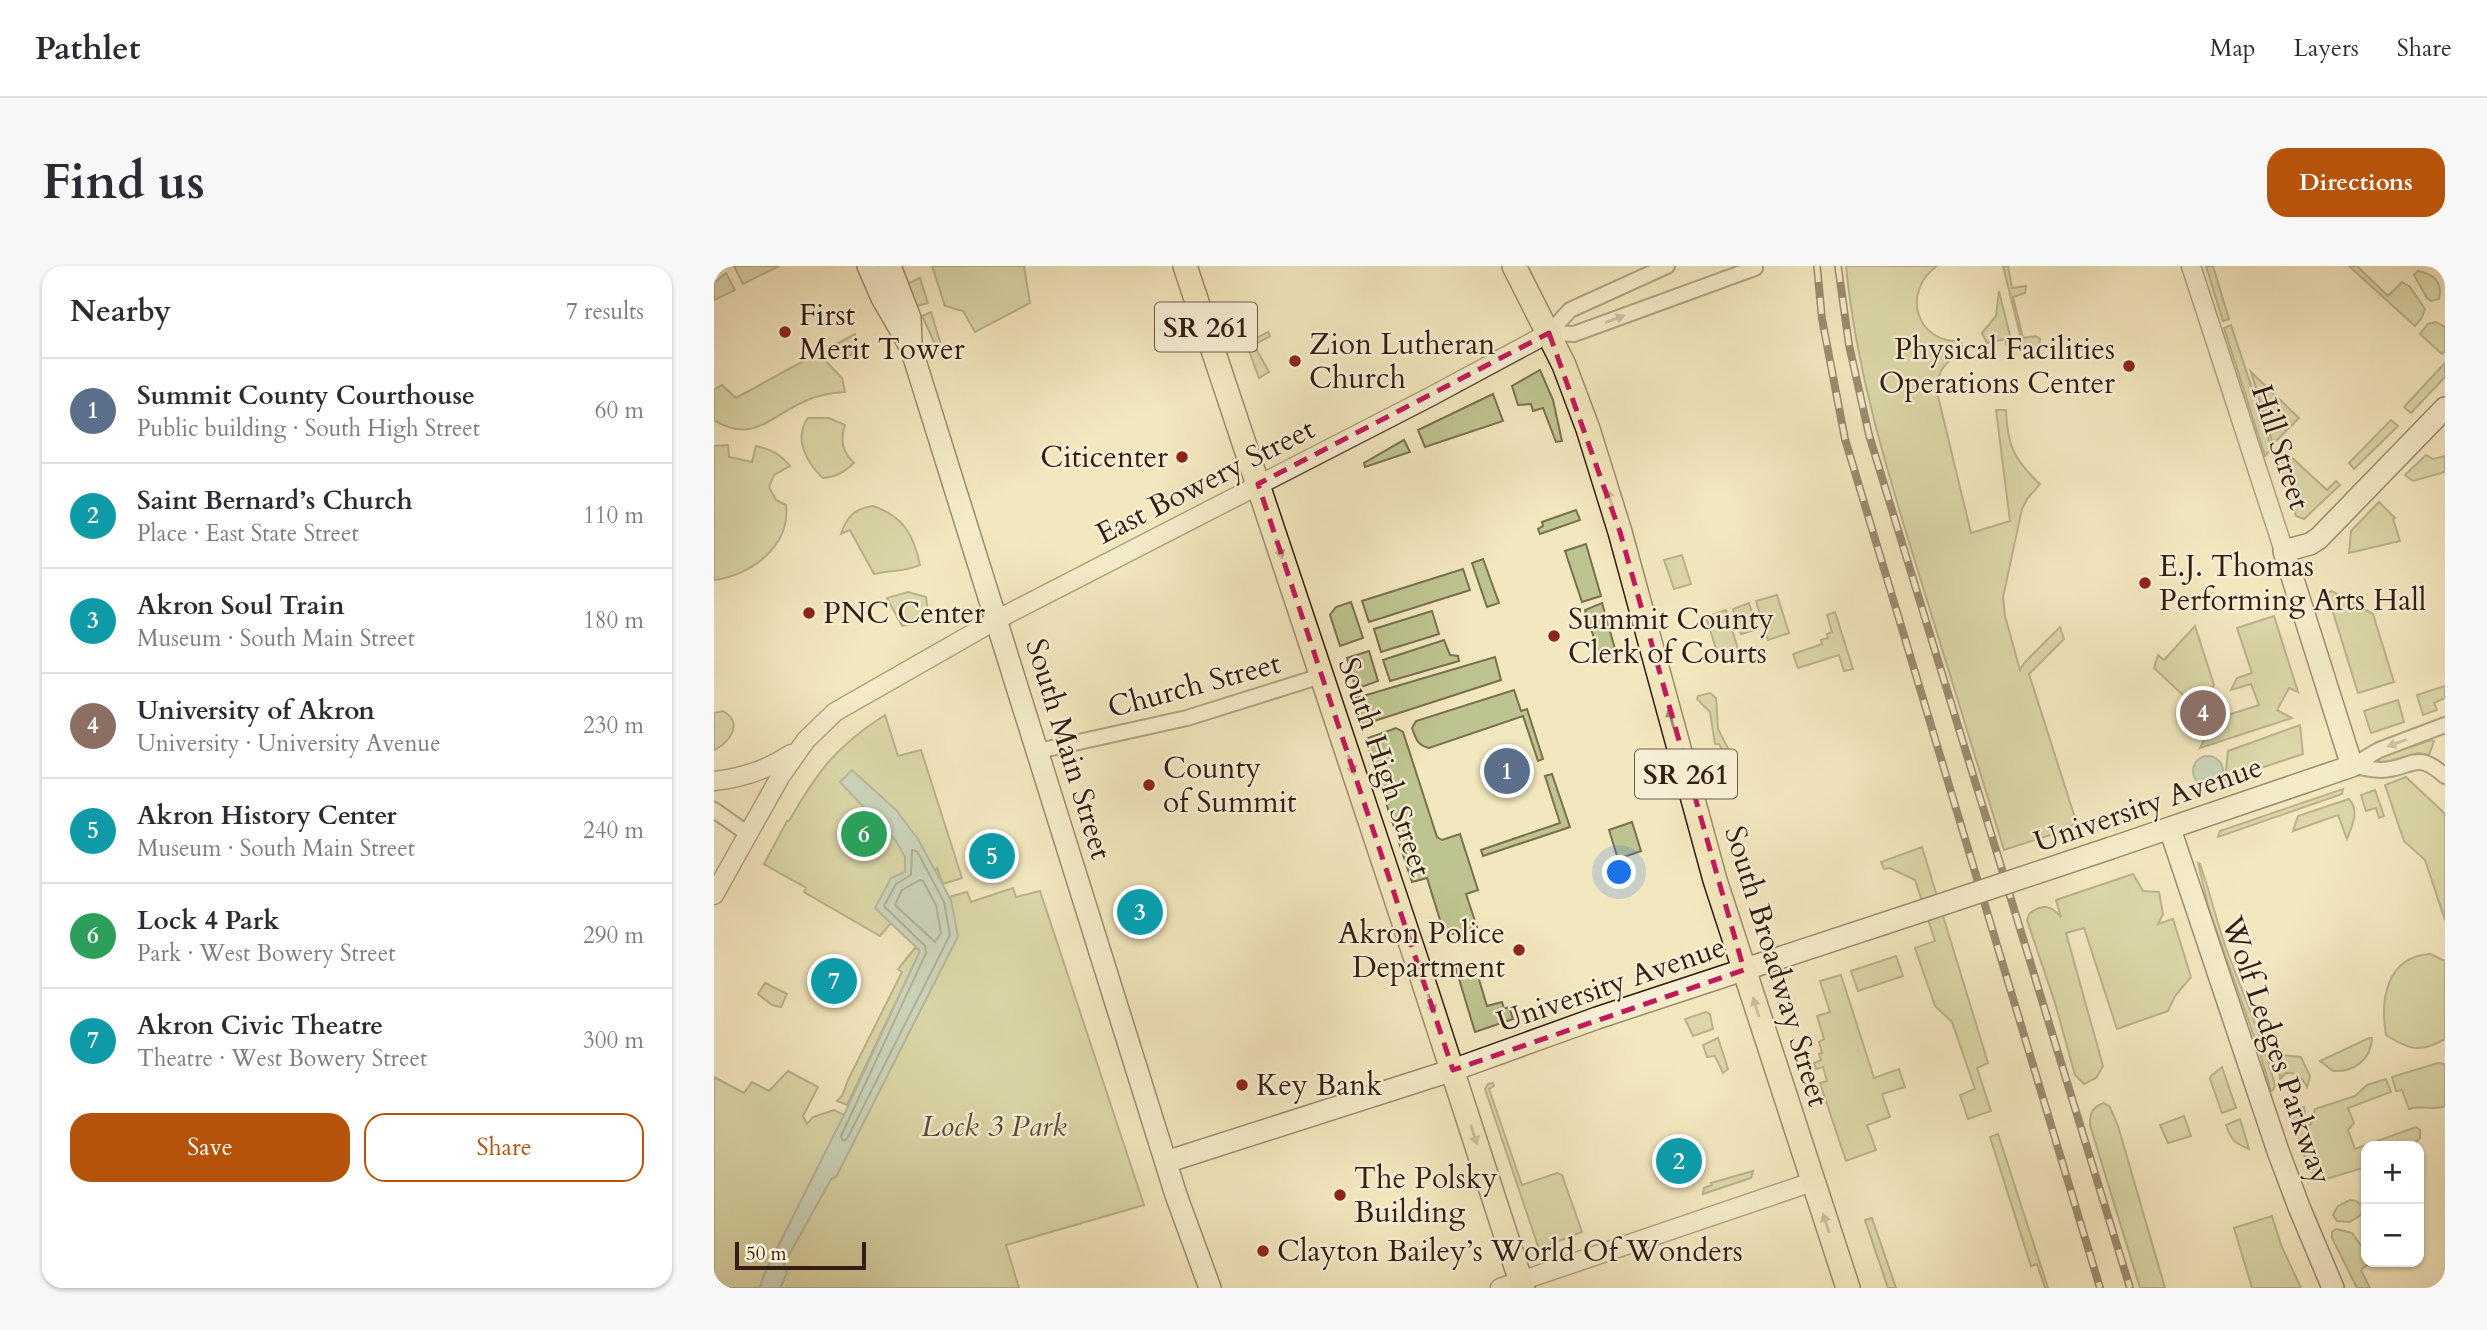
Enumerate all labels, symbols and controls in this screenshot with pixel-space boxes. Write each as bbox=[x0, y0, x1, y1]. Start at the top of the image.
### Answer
text: Pathlet bbox=[35, 26, 140, 71]
text: Map bbox=[2210, 32, 2256, 65]
text: Layers bbox=[2294, 32, 2359, 65]
text: Share bbox=[2397, 32, 2452, 65]
button: Directions bbox=[2267, 148, 2445, 217]
text: Find us bbox=[42, 149, 205, 216]
text: Nearby bbox=[70, 291, 171, 332]
place label: First Merit Tower bbox=[799, 295, 965, 370]
text: 7 results bbox=[566, 296, 644, 327]
road number: SR 261 bbox=[1155, 302, 1257, 352]
one-way arrow bbox=[1604, 313, 1625, 324]
marker: First Merit Tower bbox=[777, 324, 793, 340]
place label: Zion Lutheran Church bbox=[1309, 324, 1495, 399]
place label: Physical Facilities Operations Center bbox=[1879, 329, 2115, 404]
marker: Zion Lutheran Church bbox=[1287, 353, 1303, 369]
marker: Physical Facilities Operations Center bbox=[2121, 358, 2137, 374]
text: Summit County Courthouse bbox=[137, 378, 475, 413]
street label: Hill Street bbox=[2241, 379, 2320, 515]
text: 1 bbox=[87, 395, 99, 426]
text: 60 m bbox=[595, 395, 644, 426]
street label: East Bowery Street bbox=[1089, 408, 1322, 554]
text: Public building · South High Street bbox=[137, 413, 480, 444]
place label: Citicenter bbox=[1040, 437, 1168, 478]
marker: Citicenter bbox=[1174, 449, 1190, 465]
text: Saint Bernard’s Church bbox=[137, 483, 413, 518]
one-way arrow bbox=[1604, 488, 1614, 509]
text: 2 bbox=[87, 500, 99, 531]
text: 110 m bbox=[583, 500, 644, 531]
text: Place · East State Street bbox=[137, 518, 359, 549]
one-way arrow bbox=[1275, 539, 1285, 560]
place label: E.J. Thomas Performing Arts Hall bbox=[2159, 546, 2427, 621]
marker: E.J. Thomas Performing Arts Hall bbox=[2137, 575, 2153, 591]
text: Akron Soul Train bbox=[137, 588, 345, 623]
place label: PNC Center bbox=[823, 593, 985, 634]
place label: Summit County Clerk of Courts bbox=[1568, 599, 1774, 674]
text: 3 bbox=[87, 605, 99, 636]
text: 180 m bbox=[583, 605, 644, 636]
marker: PNC Center bbox=[801, 605, 817, 621]
text: Museum · South Main Street bbox=[137, 623, 415, 654]
marker: Summit County Clerk of Courts bbox=[1546, 628, 1562, 644]
street label: South Main Street bbox=[1015, 634, 1122, 865]
street label: Church Street bbox=[1103, 643, 1286, 728]
street label: South High Street bbox=[1328, 652, 1441, 882]
pin: 4 bbox=[2180, 687, 2226, 739]
text: University of Akron bbox=[137, 693, 375, 728]
one-way arrow bbox=[1665, 707, 1676, 729]
text: 4 bbox=[87, 710, 99, 741]
text: 230 m bbox=[583, 710, 644, 741]
text: University · University Avenue bbox=[137, 728, 441, 759]
one-way arrow bbox=[2387, 738, 2408, 749]
pin: 1 bbox=[1484, 745, 1530, 797]
street label: University Avenue bbox=[2029, 746, 2268, 863]
place label: County of Summit bbox=[1163, 748, 1297, 823]
road number: SR 261 bbox=[1635, 750, 1737, 798]
one-way arrow bbox=[1346, 755, 1357, 776]
marker: County of Summit bbox=[1141, 777, 1157, 793]
text: Akron History Center bbox=[137, 798, 397, 833]
pin: 6 bbox=[841, 808, 887, 860]
text: 5 bbox=[87, 815, 99, 846]
text: 240 m bbox=[583, 815, 644, 846]
street label: South Broadway Street bbox=[1714, 821, 1839, 1112]
pin: 5 bbox=[969, 830, 1015, 882]
text: Museum · South Main Street bbox=[137, 833, 415, 864]
your location bbox=[1602, 855, 1636, 889]
pin: 3 bbox=[1117, 886, 1163, 938]
text: Lock 4 Park bbox=[137, 903, 280, 938]
street label: Wolf Ledges Parkway bbox=[2211, 910, 2342, 1190]
place label: Akron Police Department bbox=[1338, 913, 1506, 988]
text: 6 bbox=[87, 920, 99, 951]
text: 290 m bbox=[583, 920, 644, 951]
street label: University Avenue bbox=[1492, 926, 1731, 1043]
text: Park · West Bowery Street bbox=[137, 938, 395, 969]
marker: Akron Police Department bbox=[1511, 942, 1527, 958]
pin: 7 bbox=[811, 955, 857, 1007]
one-way arrow bbox=[1426, 994, 1437, 1015]
one-way arrow bbox=[1750, 996, 1760, 1017]
text: Akron Civic Theatre bbox=[137, 1008, 383, 1043]
text: 7 bbox=[87, 1025, 99, 1056]
text: 300 m bbox=[583, 1025, 644, 1056]
text: Theatre · West Bowery Street bbox=[137, 1043, 427, 1074]
place label: Key Bank bbox=[1256, 1065, 1382, 1106]
marker: Key Bank bbox=[1234, 1077, 1250, 1093]
park label: Lock 3 Park bbox=[921, 1106, 1067, 1147]
button: Save bbox=[70, 1113, 350, 1182]
button: Share bbox=[364, 1113, 644, 1182]
one-way arrow bbox=[1469, 1125, 1479, 1146]
pin: 2 bbox=[1656, 1135, 1702, 1187]
map controls bbox=[2361, 1141, 2424, 1267]
button: + bbox=[2361, 1141, 2424, 1204]
place label: The Polsky Building bbox=[1354, 1158, 1498, 1233]
marker: The Polsky Building bbox=[1332, 1187, 1348, 1203]
button: − bbox=[2361, 1204, 2424, 1267]
one-way arrow bbox=[1820, 1213, 1831, 1234]
place label: Clayton Bailey’s World Of Wonders bbox=[1277, 1231, 1743, 1272]
scale bar bbox=[735, 1239, 866, 1271]
text: 50 m bbox=[746, 1241, 787, 1267]
marker: Clayton Bailey’s World Of Wonders bbox=[1255, 1243, 1271, 1259]

